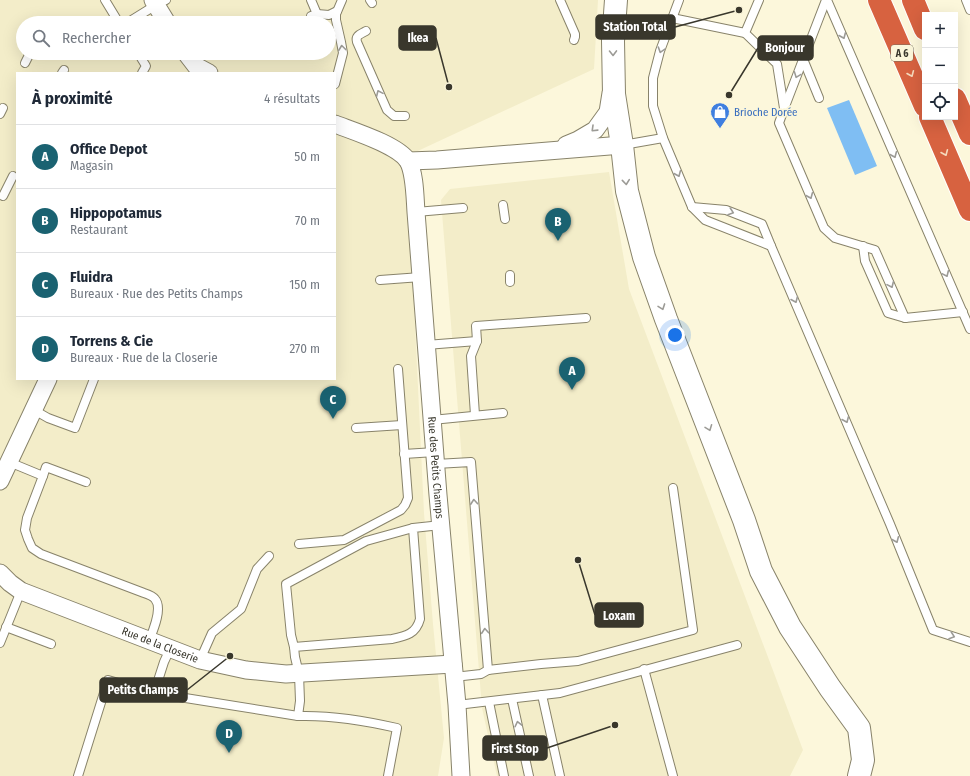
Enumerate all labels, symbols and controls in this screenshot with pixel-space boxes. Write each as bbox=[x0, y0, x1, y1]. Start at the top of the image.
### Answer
map controls bbox=[922, 12, 958, 120]
button: + bbox=[922, 12, 958, 48]
callout: Station Total bbox=[596, 15, 675, 39]
search box bbox=[16, 16, 336, 60]
text: Station Total bbox=[603, 20, 668, 34]
callout: Ikea bbox=[399, 26, 436, 50]
icon: search bbox=[30, 27, 52, 49]
text: Rechercher bbox=[62, 29, 131, 47]
text: Ikea bbox=[407, 31, 429, 45]
one-way arrow bbox=[838, 31, 846, 39]
callout: Bonjour bbox=[758, 36, 813, 60]
text: Bonjour bbox=[765, 41, 805, 55]
one-way arrow bbox=[338, 45, 347, 51]
road number: A 6 bbox=[891, 45, 913, 61]
one-way arrow bbox=[657, 46, 666, 53]
button: − bbox=[922, 48, 958, 84]
one-way arrow bbox=[609, 50, 617, 56]
one-way arrow bbox=[907, 71, 915, 78]
one-way arrow bbox=[793, 72, 801, 79]
button: locate bbox=[922, 84, 958, 120]
text: À proximité bbox=[32, 88, 113, 109]
one-way arrow bbox=[376, 89, 384, 96]
text: 4 résultats bbox=[264, 91, 320, 106]
shop icon: Brioche Dorée bbox=[709, 101, 731, 129]
place label: Brioche Dorée bbox=[734, 106, 798, 119]
one-way arrow bbox=[591, 124, 599, 132]
text: Office Depot bbox=[70, 140, 148, 158]
one-way arrow bbox=[940, 148, 948, 156]
text: A bbox=[41, 149, 49, 164]
text: 50 m bbox=[294, 149, 320, 164]
one-way arrow bbox=[890, 152, 898, 159]
text: Magasin bbox=[70, 158, 113, 173]
one-way arrow bbox=[674, 170, 682, 177]
one-way arrow bbox=[621, 179, 630, 185]
one-way arrow bbox=[805, 192, 813, 200]
text: Hippopotamus bbox=[70, 204, 162, 222]
one-way arrow bbox=[727, 207, 734, 216]
pin: B bbox=[545, 208, 571, 241]
text: B bbox=[41, 213, 49, 228]
text: 70 m bbox=[295, 213, 320, 228]
text: Restaurant bbox=[70, 222, 128, 237]
text: Fluidra bbox=[70, 268, 113, 286]
one-way arrow bbox=[941, 270, 949, 278]
text: C bbox=[42, 277, 48, 292]
text: 150 m bbox=[289, 277, 320, 292]
one-way arrow bbox=[886, 281, 894, 288]
text: Bureaux · Rue des Petits Champs bbox=[70, 286, 243, 301]
one-way arrow bbox=[790, 297, 798, 304]
one-way arrow bbox=[657, 303, 666, 310]
your location bbox=[665, 325, 685, 345]
text: Torrens & Cie bbox=[70, 332, 153, 350]
text: D bbox=[41, 341, 49, 356]
text: 270 m bbox=[289, 341, 320, 356]
text: Bureaux · Rue de la Closerie bbox=[70, 350, 218, 365]
pin: A bbox=[559, 357, 585, 390]
pin: C bbox=[320, 386, 346, 419]
street label: Rue des Petits Champs bbox=[425, 416, 446, 519]
one-way arrow bbox=[841, 416, 849, 423]
one-way arrow bbox=[704, 424, 712, 431]
one-way arrow bbox=[470, 499, 479, 505]
one-way arrow bbox=[891, 535, 899, 543]
callout: Loxam bbox=[595, 603, 643, 627]
text: Loxam bbox=[603, 609, 635, 623]
street label: Rue de la Closerie bbox=[120, 625, 200, 666]
one-way arrow bbox=[480, 628, 489, 634]
one-way arrow bbox=[948, 631, 955, 640]
callout: Petits Champs bbox=[100, 678, 187, 702]
text: Petits Champs bbox=[108, 683, 179, 697]
pin: D bbox=[216, 720, 242, 753]
one-way arrow bbox=[514, 721, 522, 728]
callout: First Stop bbox=[483, 736, 547, 760]
text: First Stop bbox=[491, 742, 539, 756]

